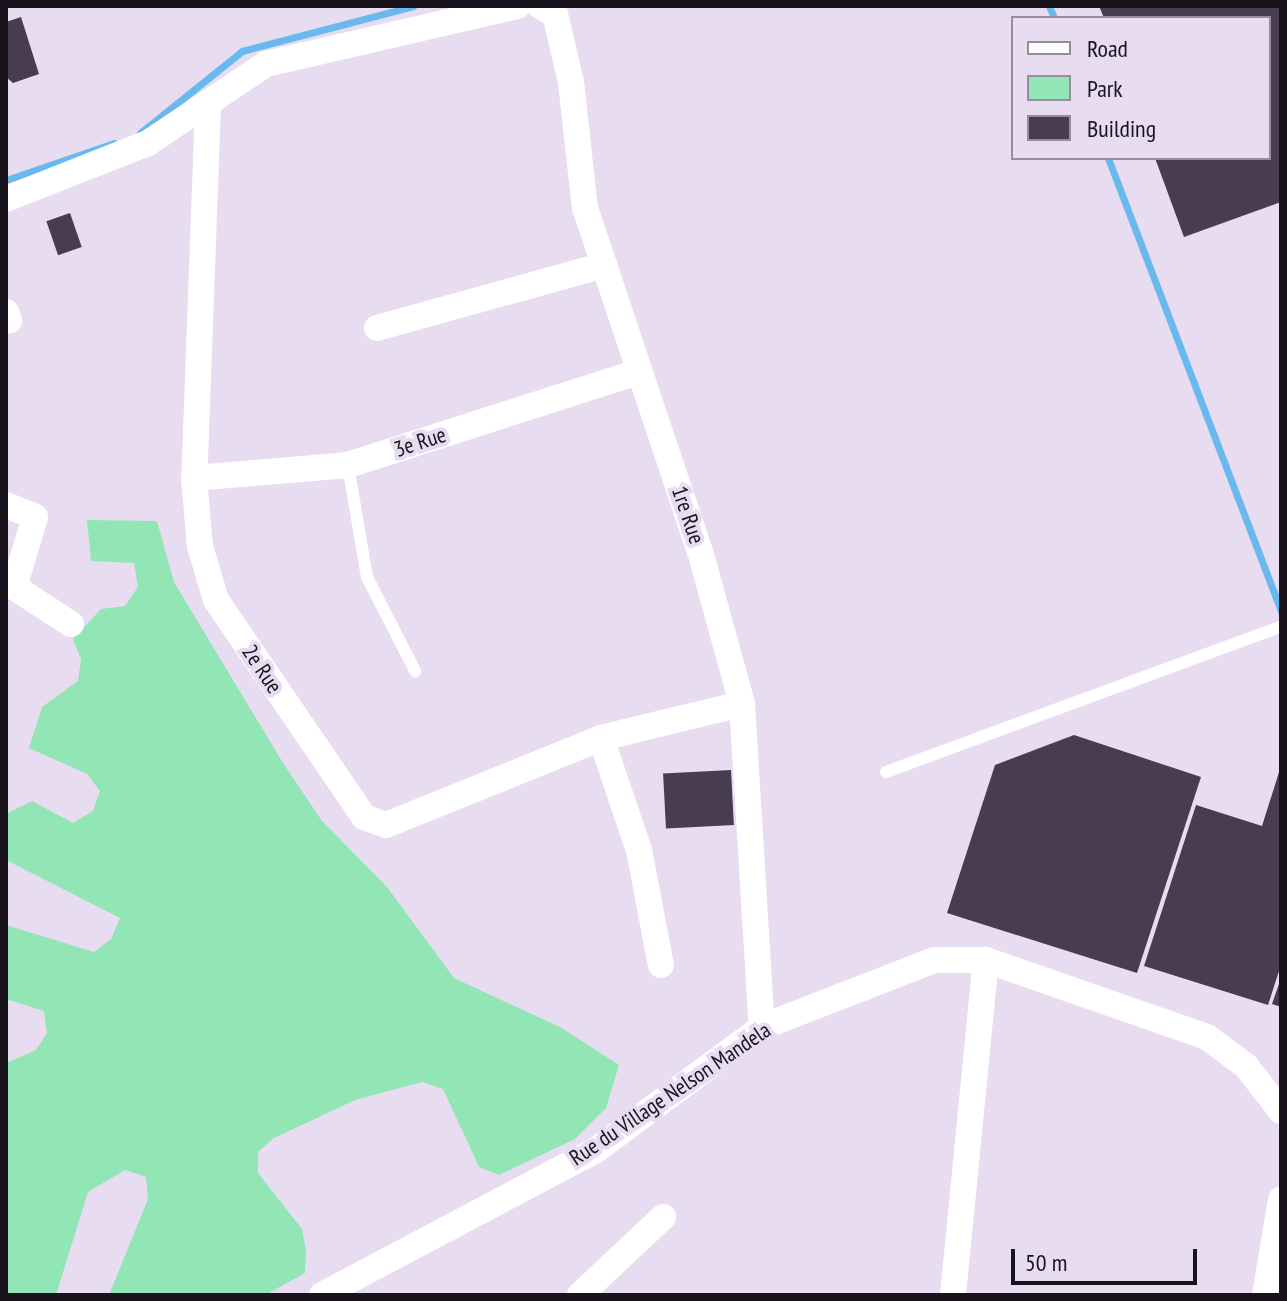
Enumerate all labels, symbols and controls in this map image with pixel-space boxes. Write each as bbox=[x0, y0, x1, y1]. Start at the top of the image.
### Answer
legend bbox=[1011, 16, 1271, 160]
text: Road bbox=[1087, 33, 1128, 64]
text: Park bbox=[1087, 73, 1123, 104]
text: Building bbox=[1087, 113, 1156, 144]
street label: 3e Rue bbox=[391, 421, 449, 463]
street label: 1re Rue bbox=[666, 483, 710, 547]
street label: 2e Rue bbox=[236, 640, 288, 698]
street label: Rue du Village Nelson Mandela bbox=[564, 1017, 776, 1171]
scale bar bbox=[1015, 1233, 1201, 1283]
text: 50 m bbox=[1025, 1247, 1067, 1278]

